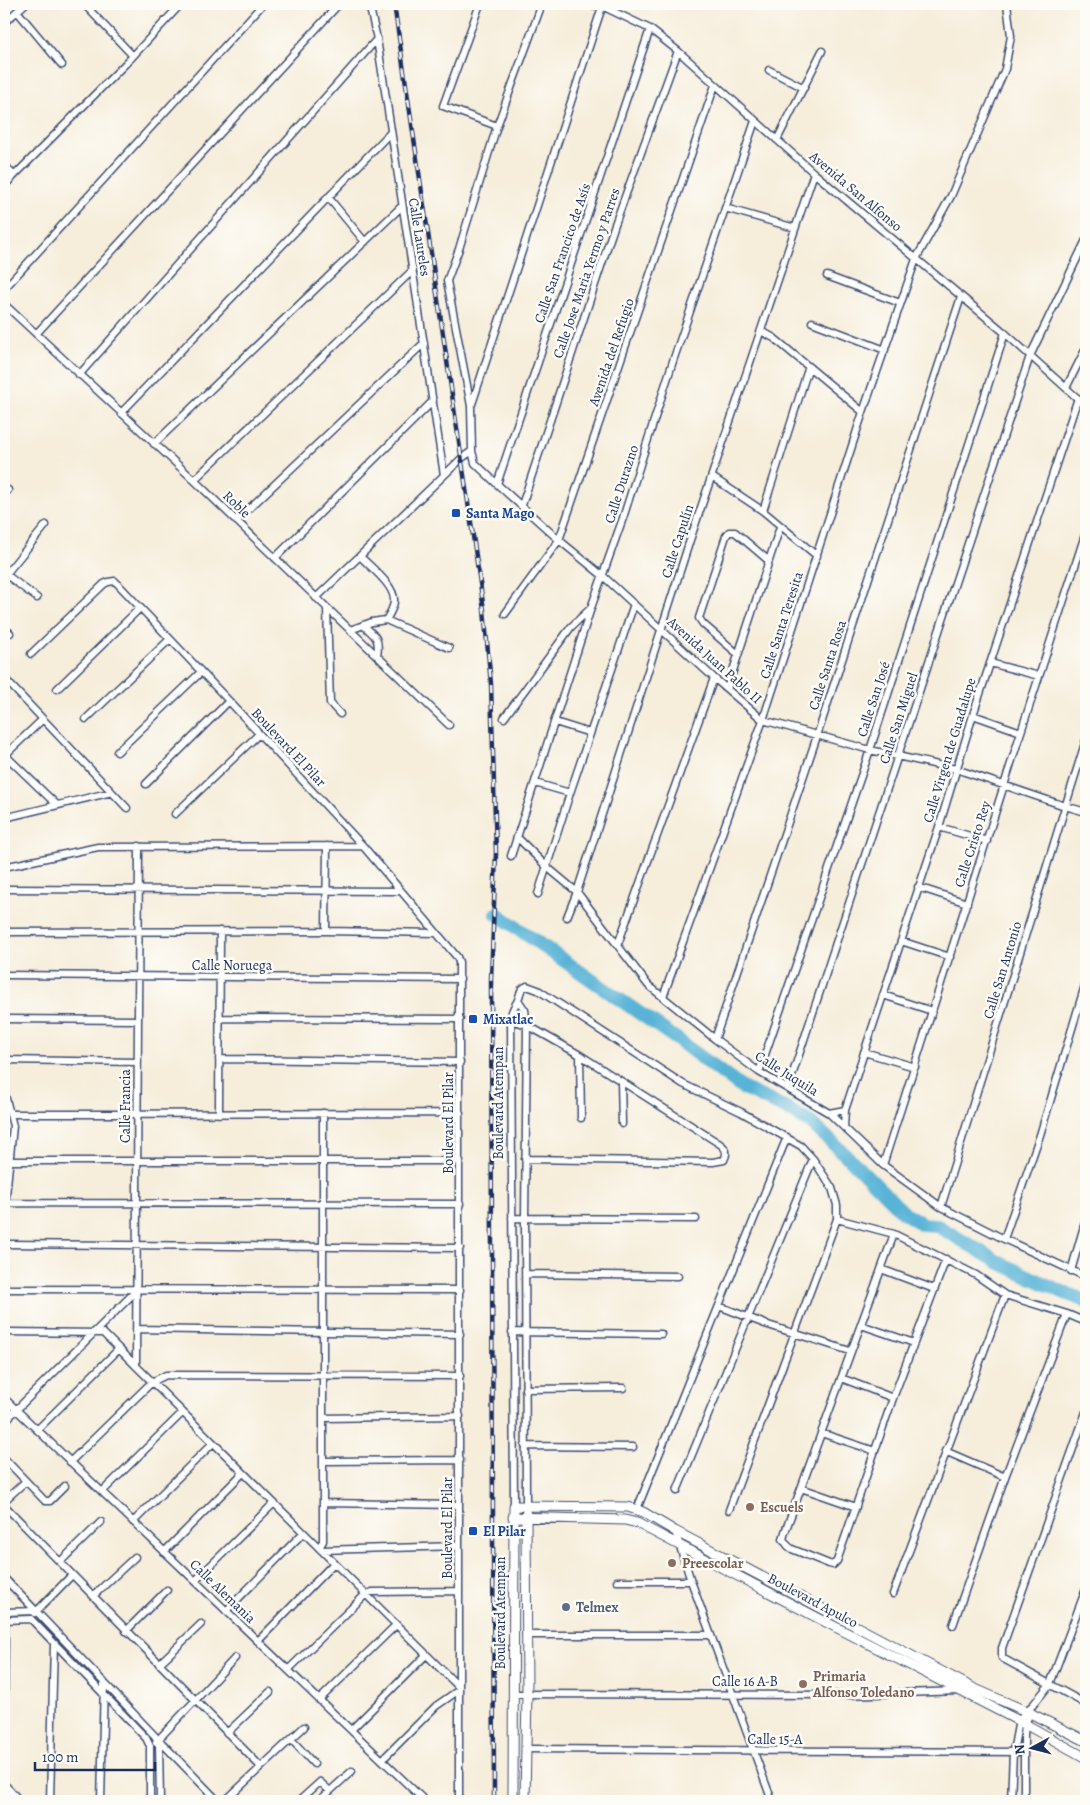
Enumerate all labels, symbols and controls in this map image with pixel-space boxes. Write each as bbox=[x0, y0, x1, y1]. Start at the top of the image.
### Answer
street label: Avenida San Alfonso bbox=[805, 146, 906, 236]
street label: Calle San Francico de Asís bbox=[530, 181, 595, 326]
street label: Calle Jose Maria Yermo y Parres bbox=[548, 185, 625, 361]
street label: Calle Laureles bbox=[404, 196, 435, 278]
street label: Avenida del Refugio bbox=[584, 296, 639, 410]
street label: Calle Durazno bbox=[600, 442, 643, 526]
street label: Roble bbox=[219, 486, 255, 522]
street label: Calle Capulín bbox=[657, 502, 698, 580]
place label: Santa Mago bbox=[466, 504, 535, 523]
marker: Santa Mago bbox=[450, 507, 462, 519]
street label: Calle Santa Teresita bbox=[755, 569, 808, 681]
street label: Avenida Juan Pablo II bbox=[662, 612, 766, 708]
street label: Calle Santa Rosa bbox=[804, 617, 851, 713]
street label: Calle San José bbox=[852, 659, 895, 739]
street label: Calle San Miguel bbox=[875, 669, 922, 766]
street label: Calle Virgen de Guadalupe bbox=[918, 675, 981, 825]
street label: Boulevard El Pilar bbox=[247, 704, 331, 792]
street label: Calle Cristo Rey bbox=[950, 798, 996, 890]
street label: Calle San Antonio bbox=[979, 919, 1026, 1021]
street label: Calle Noruega bbox=[192, 956, 273, 975]
place label: Mixatlac bbox=[483, 1010, 533, 1029]
marker: Mixatlac bbox=[467, 1013, 479, 1025]
street label: Boulevard Atempan bbox=[489, 1046, 508, 1159]
street label: Calle Juquila bbox=[751, 1046, 823, 1101]
street label: Calle Francia bbox=[116, 1069, 135, 1143]
street label: Boulevard El Pilar bbox=[439, 1071, 458, 1174]
street label: Boulevard El Pilar bbox=[438, 1476, 457, 1579]
place label: Escuels bbox=[760, 1498, 804, 1517]
marker: Escuels bbox=[744, 1501, 756, 1513]
place label: El Pilar bbox=[483, 1522, 526, 1541]
marker: El Pilar bbox=[467, 1525, 479, 1537]
place label: Preescolar bbox=[682, 1554, 744, 1573]
street label: Calle Alemania bbox=[185, 1555, 260, 1628]
street label: Boulevard Atempan bbox=[491, 1556, 510, 1669]
marker: Preescolar bbox=[666, 1557, 678, 1569]
street label: Boulevard Apulco bbox=[764, 1569, 861, 1632]
place label: Telmex bbox=[576, 1598, 618, 1617]
marker: Telmex bbox=[560, 1601, 572, 1613]
place label: Primaria Alfonso Toledano bbox=[812, 1667, 914, 1702]
street label: Calle 16 A-B bbox=[712, 1672, 778, 1691]
marker: Primaria Alfonso Toledano bbox=[797, 1678, 809, 1690]
north arrow bbox=[1008, 1722, 1058, 1772]
street label: Calle 15-A bbox=[748, 1730, 803, 1749]
scale bar bbox=[35, 1740, 155, 1772]
text: N bbox=[1010, 1743, 1030, 1756]
text: 100 m bbox=[42, 1747, 79, 1767]

